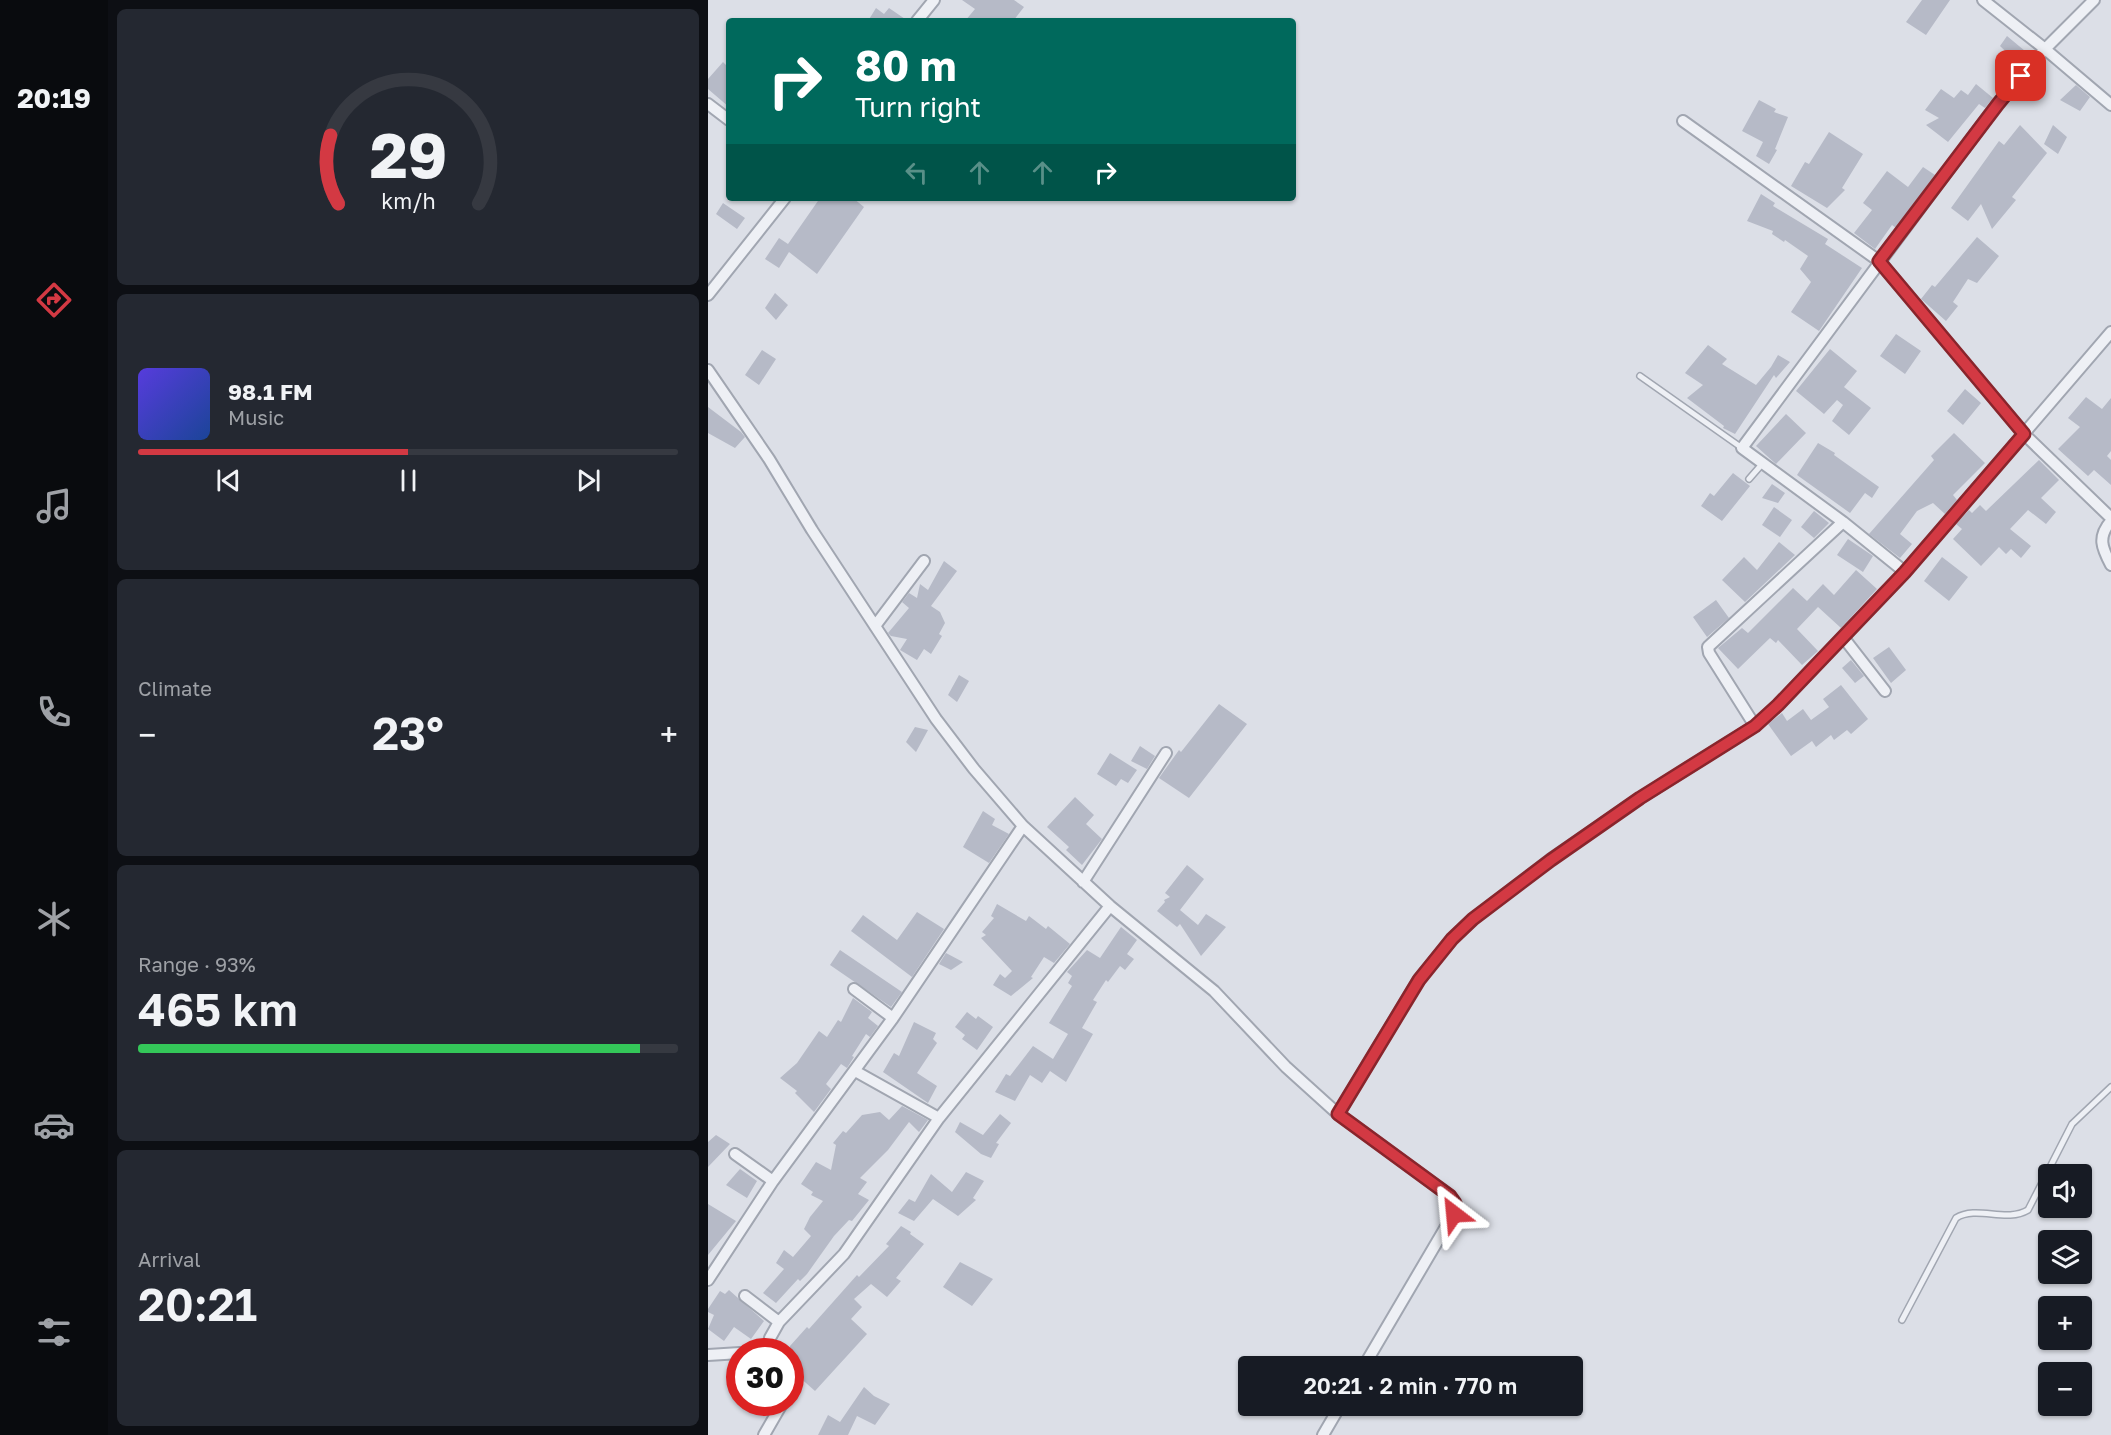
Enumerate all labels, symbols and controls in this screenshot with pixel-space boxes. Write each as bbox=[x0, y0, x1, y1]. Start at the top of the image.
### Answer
text: 80 m bbox=[855, 40, 956, 90]
icon: right bbox=[756, 42, 834, 120]
pin bbox=[1995, 50, 2046, 101]
icon: arrive bbox=[2004, 59, 2037, 92]
text: 20:19 bbox=[17, 82, 91, 114]
text: Turn right bbox=[855, 91, 981, 123]
text: 29 bbox=[369, 117, 447, 192]
icon: left bbox=[900, 156, 933, 189]
icon: ahead bbox=[963, 156, 996, 189]
icon: ahead bbox=[1026, 156, 1059, 189]
icon: right bbox=[1089, 156, 1122, 189]
text: km/h bbox=[381, 188, 435, 214]
icon: directions bbox=[33, 279, 75, 321]
text: 98.1 FM bbox=[228, 378, 313, 405]
text: Music bbox=[228, 405, 284, 429]
icon: previous bbox=[212, 464, 245, 497]
icon: pause bbox=[392, 464, 425, 497]
icon: next bbox=[572, 464, 605, 497]
icon: music bbox=[33, 485, 75, 527]
text: Climate bbox=[138, 676, 212, 700]
icon: phone bbox=[33, 691, 75, 733]
text: 23° bbox=[372, 706, 444, 760]
text: − bbox=[138, 715, 156, 754]
text: + bbox=[660, 715, 678, 754]
icon: climate bbox=[33, 898, 75, 940]
text: Range · 93% bbox=[138, 952, 256, 976]
text: 465 km bbox=[138, 982, 298, 1036]
icon: car bbox=[33, 1104, 75, 1146]
map controls bbox=[2038, 1164, 2092, 1416]
button: sound bbox=[2038, 1164, 2092, 1218]
position arrow bbox=[1422, 1182, 1486, 1246]
button: layers bbox=[2038, 1230, 2092, 1284]
text: Arrival bbox=[138, 1247, 201, 1271]
text: 20:21 bbox=[138, 1277, 257, 1331]
button: + bbox=[2038, 1296, 2092, 1350]
icon: filters bbox=[33, 1311, 75, 1353]
speed limit sign: 30 bbox=[726, 1338, 804, 1416]
button: − bbox=[2038, 1362, 2092, 1416]
text: 20:21 · 2 min · 770 m bbox=[1304, 1372, 1517, 1399]

